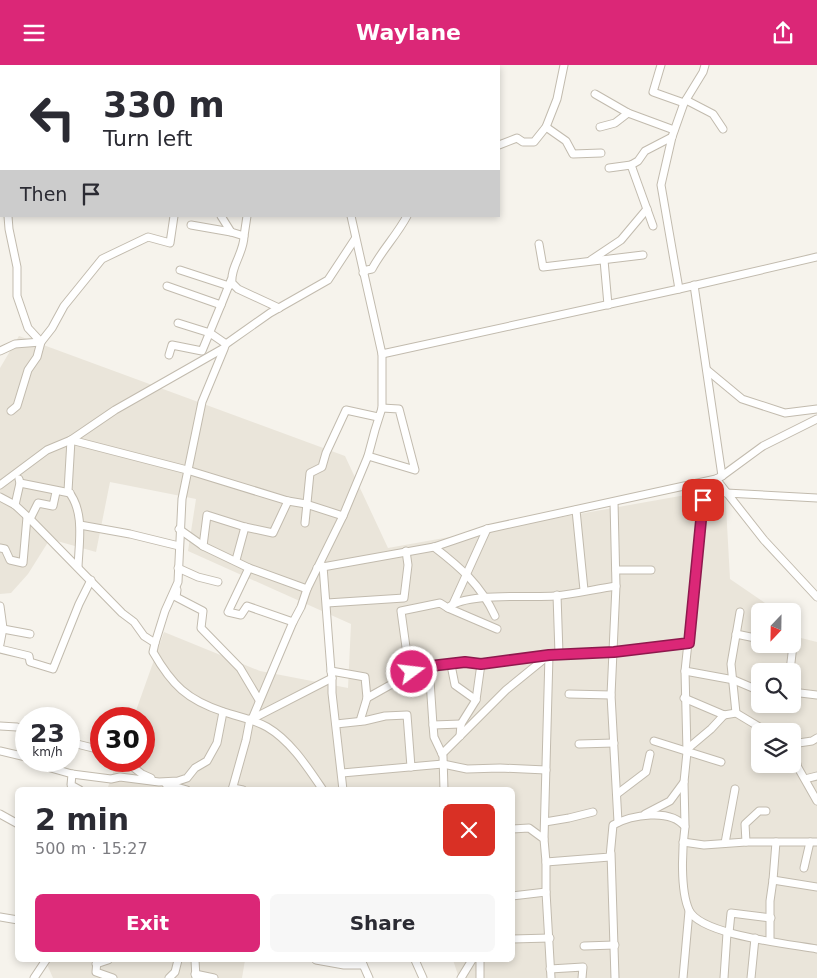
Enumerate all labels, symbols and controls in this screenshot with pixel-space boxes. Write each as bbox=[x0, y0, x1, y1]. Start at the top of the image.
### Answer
icon: menu bbox=[20, 19, 48, 47]
icon: share bbox=[769, 19, 797, 47]
text: Waylane bbox=[356, 20, 461, 45]
icon: left bbox=[20, 85, 85, 150]
text: 330 m bbox=[103, 85, 225, 125]
text: Turn left bbox=[103, 126, 192, 151]
icon: arrive bbox=[77, 180, 105, 208]
text: Then bbox=[20, 183, 67, 205]
pin bbox=[682, 479, 724, 521]
icon: arrive bbox=[689, 486, 717, 514]
north arrow bbox=[751, 603, 801, 653]
map controls bbox=[751, 603, 801, 773]
position arrow bbox=[385, 645, 437, 697]
button: search bbox=[751, 663, 801, 713]
speed limit sign: 30 bbox=[90, 707, 155, 772]
text: 23 bbox=[30, 719, 65, 748]
button: layers bbox=[751, 723, 801, 773]
text: km/h bbox=[32, 745, 63, 759]
text: 2 min bbox=[35, 802, 129, 837]
button: close bbox=[443, 804, 495, 856]
text: 500 m · 15:27 bbox=[35, 839, 148, 858]
button: Exit bbox=[35, 894, 260, 952]
button: Share bbox=[270, 894, 495, 952]

